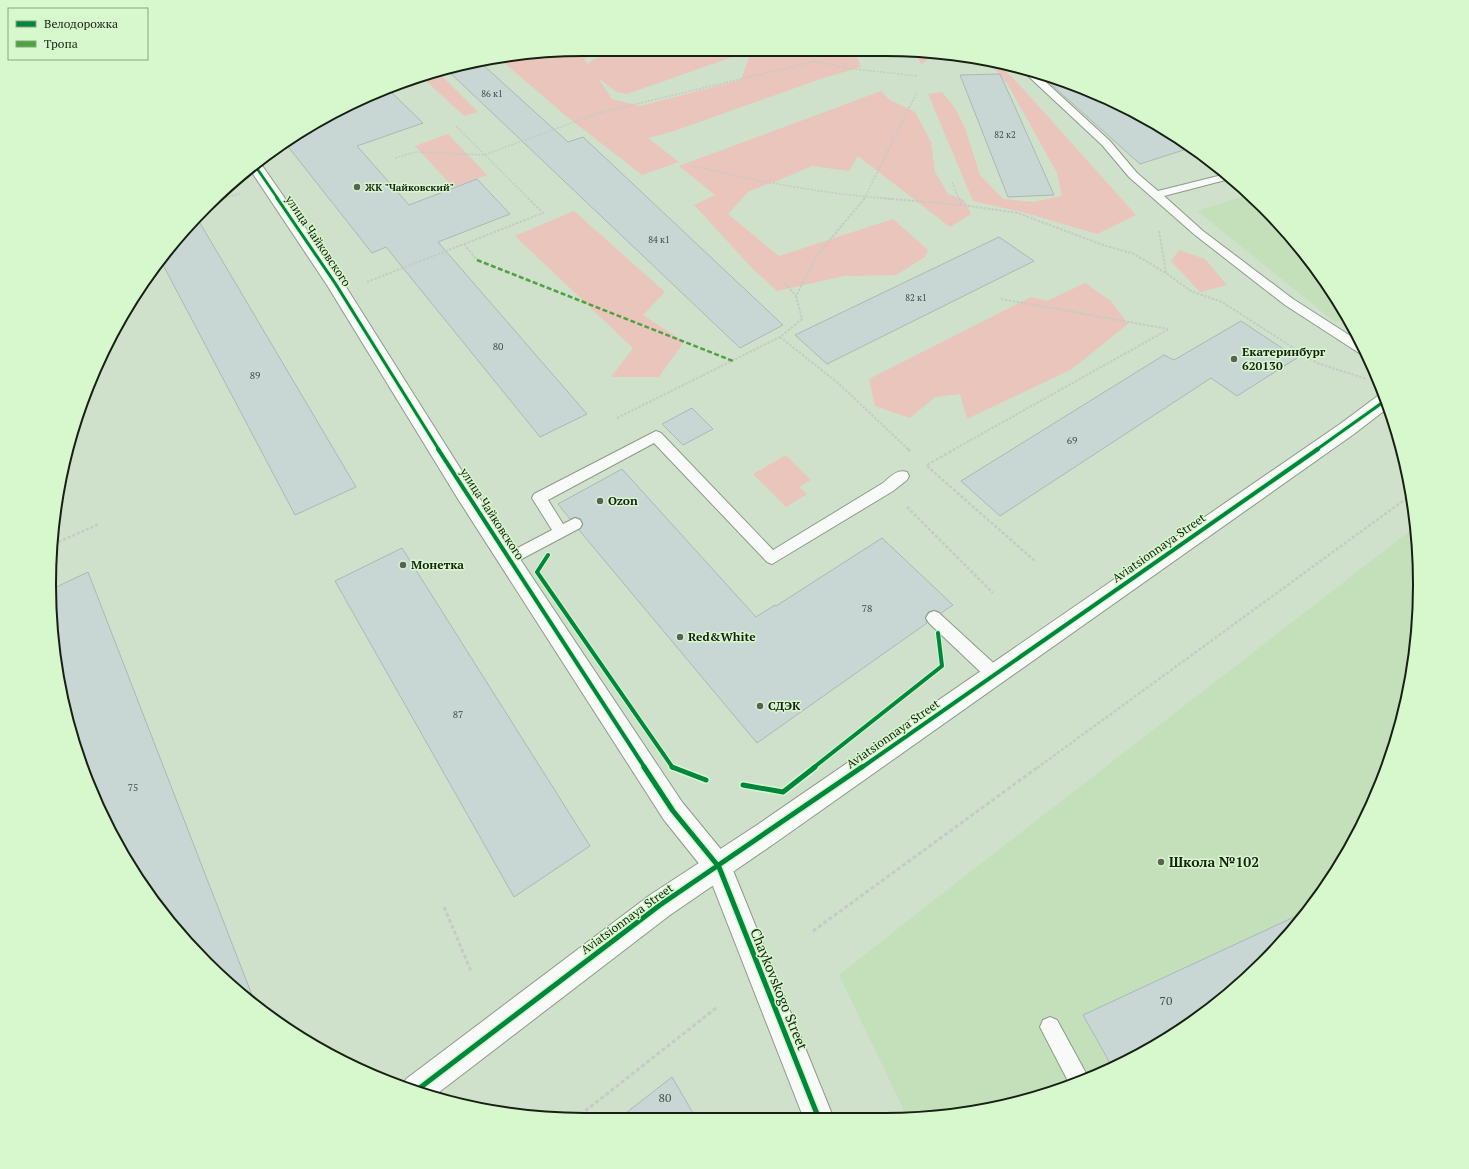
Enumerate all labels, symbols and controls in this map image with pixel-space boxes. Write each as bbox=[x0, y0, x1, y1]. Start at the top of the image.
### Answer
legend bbox=[8, 8, 148, 60]
text: Велодорожка bbox=[44, 16, 118, 31]
text: Тропа bbox=[44, 36, 78, 51]
house number: 86 к1 bbox=[481, 88, 503, 100]
house number: 82 к2 bbox=[994, 129, 1016, 141]
place label: ЖК "Чайковский" bbox=[365, 181, 454, 194]
marker: ЖК "Чайковский" bbox=[352, 182, 362, 192]
street label: улица Чайковского bbox=[282, 191, 355, 289]
house number: 84 к1 bbox=[648, 234, 670, 246]
house number: 82 к1 bbox=[905, 292, 927, 304]
house number: 80 bbox=[493, 340, 503, 353]
place label: Екатеринбург 620130 bbox=[1242, 344, 1326, 373]
marker: Екатеринбург 620130 bbox=[1229, 354, 1239, 364]
house number: 89 bbox=[250, 369, 260, 382]
house number: 69 bbox=[1067, 434, 1077, 447]
street label: улица Чайковского bbox=[457, 464, 528, 563]
place label: Ozon bbox=[608, 493, 638, 508]
marker: Ozon bbox=[595, 496, 605, 506]
street label: Aviatsionnaya Street bbox=[1109, 509, 1209, 585]
place label: Монетка bbox=[411, 557, 464, 572]
marker: Монетка bbox=[398, 560, 408, 570]
house number: 78 bbox=[862, 602, 872, 615]
place label: Red&White bbox=[688, 629, 756, 644]
marker: Red&White bbox=[675, 632, 685, 642]
street label: Aviatsionnaya Street bbox=[843, 695, 943, 771]
place label: СДЭК bbox=[768, 698, 801, 713]
marker: СДЭК bbox=[755, 701, 765, 711]
house number: 87 bbox=[453, 708, 463, 721]
house number: 75 bbox=[128, 781, 138, 794]
place label: Школа №102 bbox=[1169, 852, 1259, 871]
marker: Школа №102 bbox=[1156, 857, 1166, 867]
street label: Aviatsionnaya Street bbox=[578, 880, 676, 957]
street label: Chaykovskogo Street bbox=[746, 925, 813, 1053]
house number: 70 bbox=[1160, 993, 1172, 1008]
house number: 80 bbox=[659, 1090, 671, 1105]

